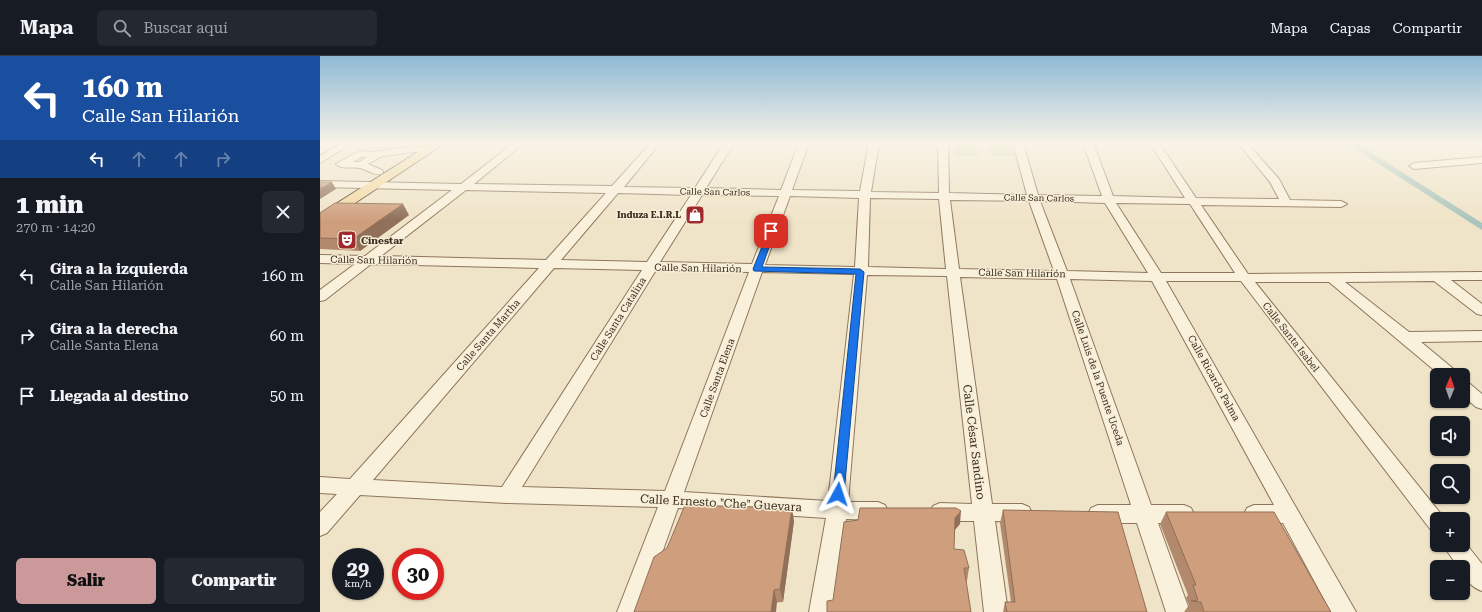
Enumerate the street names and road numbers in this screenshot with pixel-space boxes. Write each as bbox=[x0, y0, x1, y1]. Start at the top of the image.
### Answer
street label: Calle San Carlos bbox=[680, 186, 750, 198]
street label: Calle San Carlos bbox=[1004, 192, 1074, 204]
street label: Calle San Hilarión bbox=[330, 254, 418, 266]
street label: Calle San Hilarión bbox=[654, 262, 742, 274]
street label: Calle San Hilarión bbox=[978, 267, 1066, 279]
street label: Calle Santa Catalina bbox=[588, 275, 648, 363]
street label: Calle Santa Martha bbox=[454, 297, 522, 373]
street label: Calle Santa Isabel bbox=[1260, 300, 1322, 374]
street label: Calle Luis de la Puente Uceda bbox=[1070, 309, 1127, 448]
street label: Calle Ricardo Palma bbox=[1186, 333, 1242, 423]
street label: Calle Santa Elena bbox=[698, 336, 737, 419]
street label: Calle César Sandino bbox=[960, 384, 988, 500]
street label: Calle Ernesto "Che" Guevara bbox=[640, 492, 803, 514]

